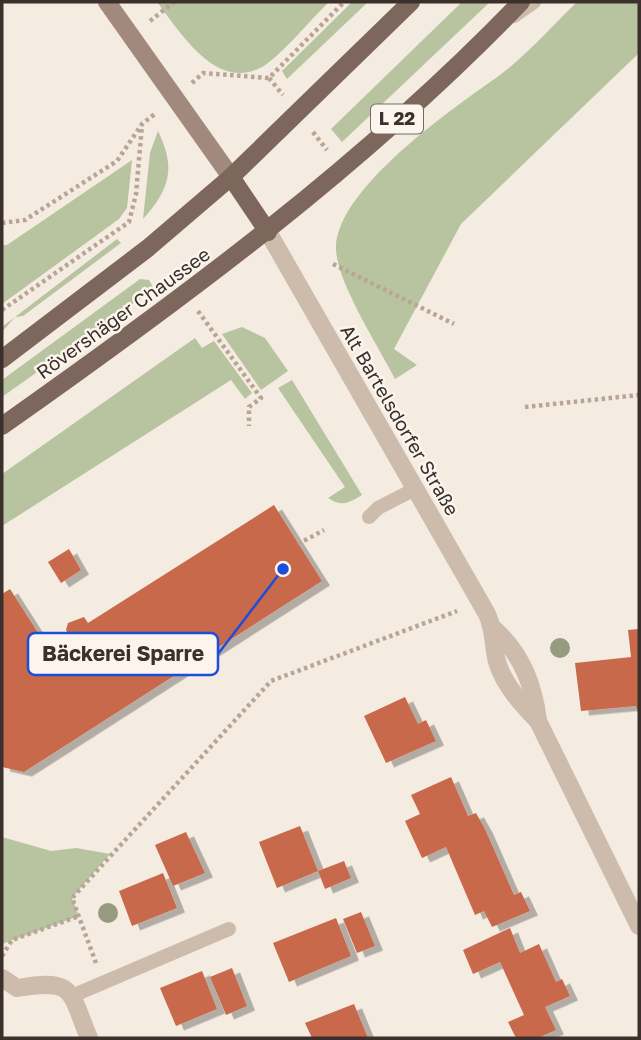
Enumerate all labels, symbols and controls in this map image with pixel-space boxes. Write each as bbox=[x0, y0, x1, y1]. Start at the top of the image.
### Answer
road number: L 22 bbox=[371, 104, 423, 134]
street label: Rövershäger Chaussee bbox=[31, 242, 214, 383]
street label: Alt Bartelsdorfer Straße bbox=[336, 320, 465, 519]
callout: Bäckerei Sparre bbox=[28, 633, 218, 675]
text: Bäckerei Sparre bbox=[42, 640, 204, 666]

